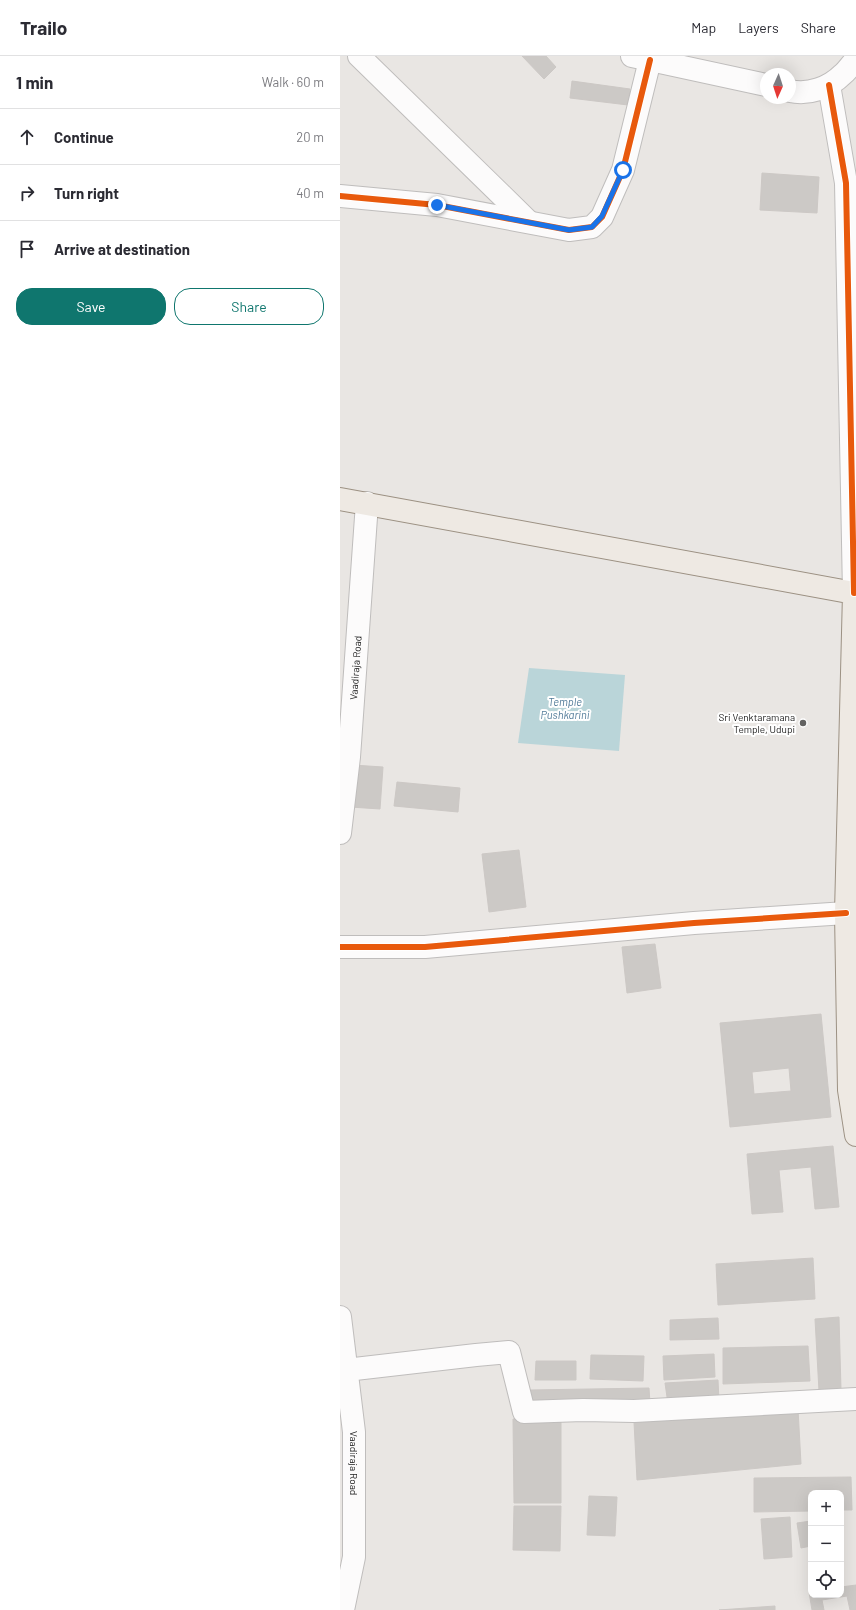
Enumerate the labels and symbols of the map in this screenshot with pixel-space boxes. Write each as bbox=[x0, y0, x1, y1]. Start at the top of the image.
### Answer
north arrow bbox=[760, 68, 796, 104]
route start bbox=[614, 161, 632, 179]
route end bbox=[428, 196, 446, 214]
street label: Vaadiraja Road bbox=[347, 635, 364, 700]
water label: Temple Pushkarini bbox=[540, 695, 590, 721]
place label: Sri Venktaramana Temple, Udupi bbox=[718, 711, 795, 735]
marker: Sri Venktaramana Temple, Udupi bbox=[798, 718, 808, 728]
street label: Vaadiraja Road bbox=[348, 1431, 360, 1495]

